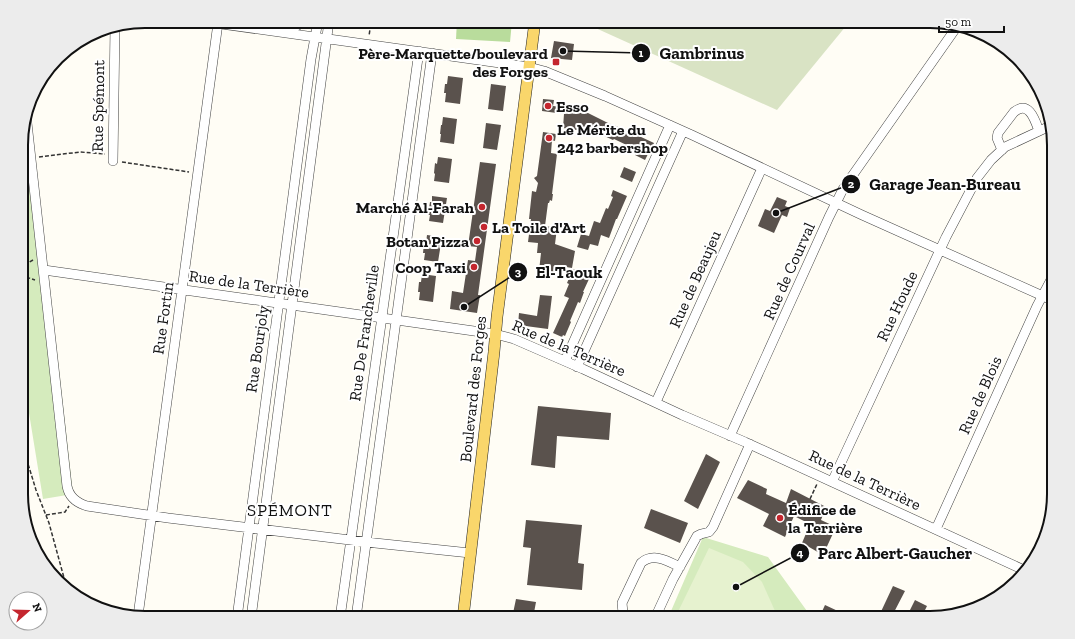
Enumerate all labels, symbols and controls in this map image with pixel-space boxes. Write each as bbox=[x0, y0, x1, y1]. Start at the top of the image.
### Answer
scale bar bbox=[939, 8, 1004, 34]
text: 50 m bbox=[945, 15, 972, 29]
callout: Gambrinus bbox=[631, 38, 752, 67]
text: Gambrinus bbox=[660, 43, 745, 63]
place label: Père-Marquette/boulevard des Forges bbox=[358, 44, 548, 81]
text: 1 bbox=[639, 46, 644, 60]
marker: Père-Marquette/boulevard des Forges bbox=[551, 57, 561, 67]
street label: Rue Spémont bbox=[88, 60, 108, 152]
place label: Esso bbox=[556, 97, 589, 116]
marker: Esso bbox=[543, 101, 553, 111]
place label: Le Mérite du 242 barbershop bbox=[557, 120, 668, 157]
marker: Le Mérite du 242 barbershop bbox=[544, 133, 554, 143]
callout: Garage Jean-Bureau bbox=[841, 169, 1029, 198]
text: Garage Jean-Bureau bbox=[869, 174, 1021, 194]
text: 2 bbox=[848, 177, 855, 191]
place label: Marché Al-Farah bbox=[356, 198, 475, 217]
marker: Marché Al-Farah bbox=[477, 202, 487, 212]
place label: La Toile d'Art bbox=[492, 218, 586, 237]
street label: Rue de Courval bbox=[759, 219, 819, 323]
marker: La Toile d'Art bbox=[479, 222, 489, 232]
street label: Rue de Beaujeu bbox=[665, 227, 725, 331]
place label: Botan Pizza bbox=[386, 232, 469, 251]
marker: Botan Pizza bbox=[472, 236, 482, 246]
place label: Coop Taxi bbox=[395, 258, 466, 277]
callout: El-Taouk bbox=[508, 258, 611, 287]
marker: Coop Taxi bbox=[469, 262, 479, 272]
text: El-Taouk bbox=[536, 262, 603, 282]
street label: Rue De Francheville bbox=[345, 264, 383, 402]
text: 3 bbox=[515, 265, 522, 279]
street label: Rue de la Terrière bbox=[188, 266, 310, 302]
street label: Rue Houde bbox=[872, 268, 922, 344]
street label: Rue Fortin bbox=[149, 280, 178, 356]
street label: Rue Bourjoly bbox=[241, 303, 273, 394]
street label: Boulevard des Forges bbox=[456, 315, 490, 463]
street label: Rue de la Terrière bbox=[509, 316, 629, 380]
street label: Rue de Blois bbox=[954, 353, 1006, 437]
street label: Rue de la Terrière bbox=[806, 446, 924, 514]
district label: SPÉMONT bbox=[247, 500, 333, 520]
place label: Édifice de la Terrière bbox=[788, 500, 863, 537]
marker: Édifice de la Terrière bbox=[775, 513, 785, 523]
callout: Parc Albert-Gaucher bbox=[790, 538, 981, 567]
text: Parc Albert-Gaucher bbox=[818, 543, 973, 563]
text: 4 bbox=[797, 546, 804, 560]
north arrow bbox=[8, 591, 48, 631]
text: N bbox=[29, 602, 45, 614]

